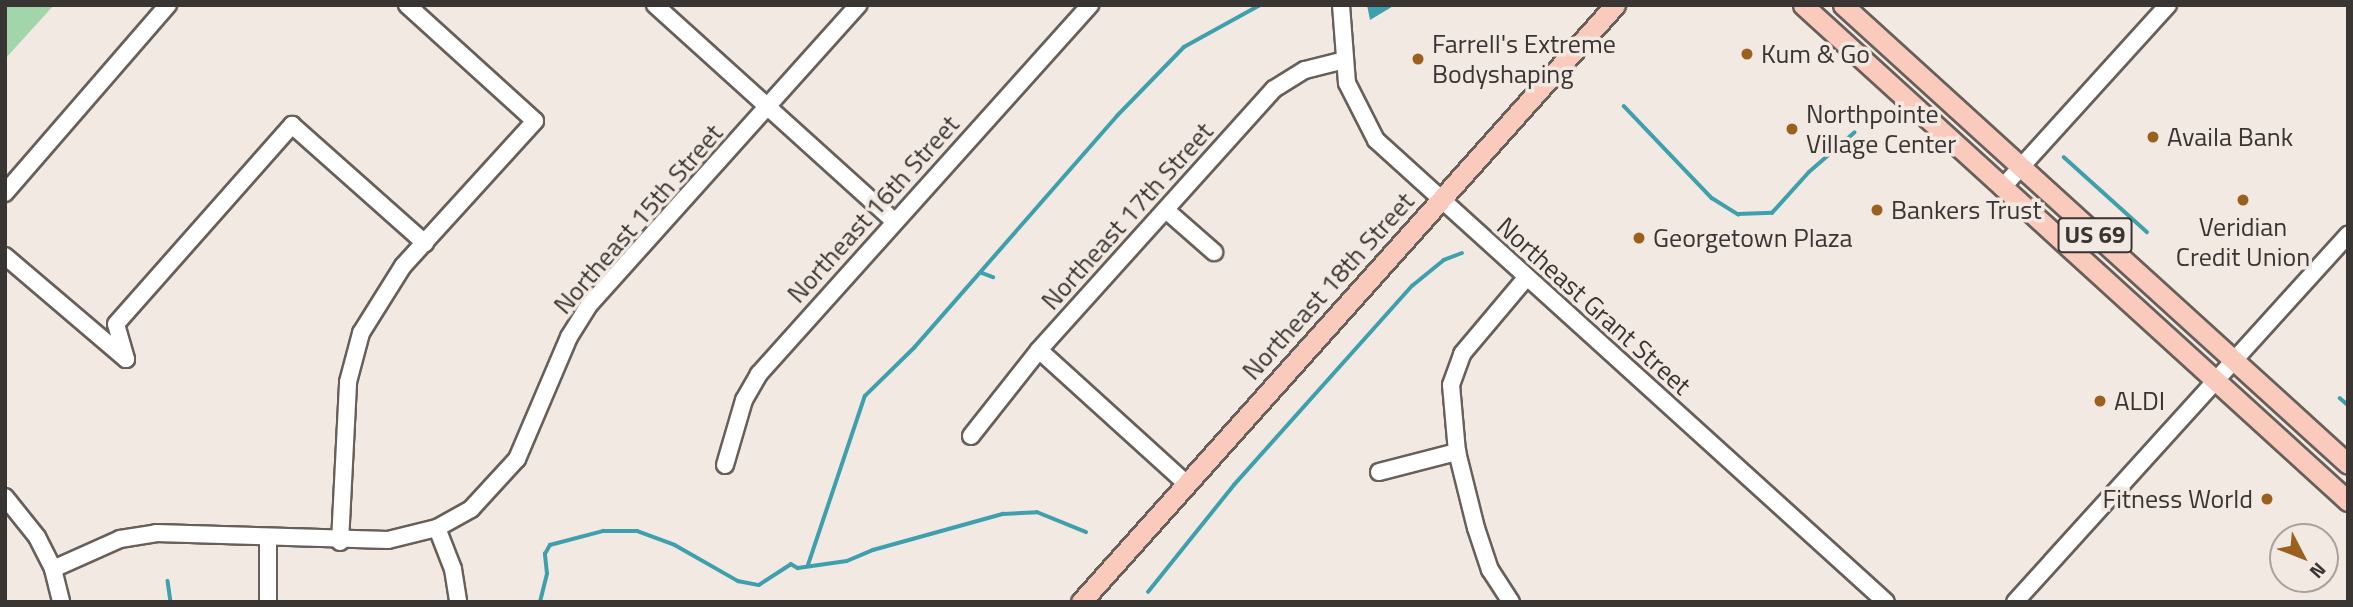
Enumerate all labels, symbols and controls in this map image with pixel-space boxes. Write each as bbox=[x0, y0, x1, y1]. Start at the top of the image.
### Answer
place label: Farrell's Extreme Bodyshaping bbox=[1432, 28, 1616, 90]
place label: Kum & Go bbox=[1761, 38, 1870, 70]
marker: Kum & Go bbox=[1739, 46, 1755, 62]
marker: Farrell's Extreme Bodyshaping bbox=[1410, 51, 1426, 67]
place label: Northpointe Village Center bbox=[1806, 98, 1956, 160]
street label: Northeast 16th Street bbox=[781, 109, 965, 309]
street label: Northeast 17th Street bbox=[1035, 116, 1219, 316]
street label: Northeast 15th Street bbox=[547, 118, 729, 320]
marker: Northpointe Village Center bbox=[1784, 121, 1800, 137]
place label: Availa Bank bbox=[2167, 121, 2293, 153]
marker: Availa Bank bbox=[2145, 129, 2161, 145]
street label: Northeast 18th Street bbox=[1236, 186, 1420, 386]
marker: Veridian Credit Union bbox=[2235, 192, 2251, 208]
place label: Bankers Trust bbox=[1891, 194, 2042, 226]
marker: Bankers Trust bbox=[1869, 202, 1885, 218]
street label: Northeast Grant Street bbox=[1491, 211, 1697, 401]
place label: Veridian Credit Union bbox=[2176, 211, 2310, 272]
road number: US 69 bbox=[2056, 214, 2134, 256]
place label: Georgetown Plaza bbox=[1653, 222, 1853, 254]
marker: Georgetown Plaza bbox=[1631, 230, 1647, 246]
place label: ALDI bbox=[2114, 385, 2165, 417]
marker: ALDI bbox=[2092, 393, 2108, 409]
place label: Fitness World bbox=[2103, 483, 2253, 515]
marker: Fitness World bbox=[2259, 491, 2275, 507]
north arrow bbox=[2269, 523, 2339, 593]
text: N bbox=[2303, 556, 2334, 586]

